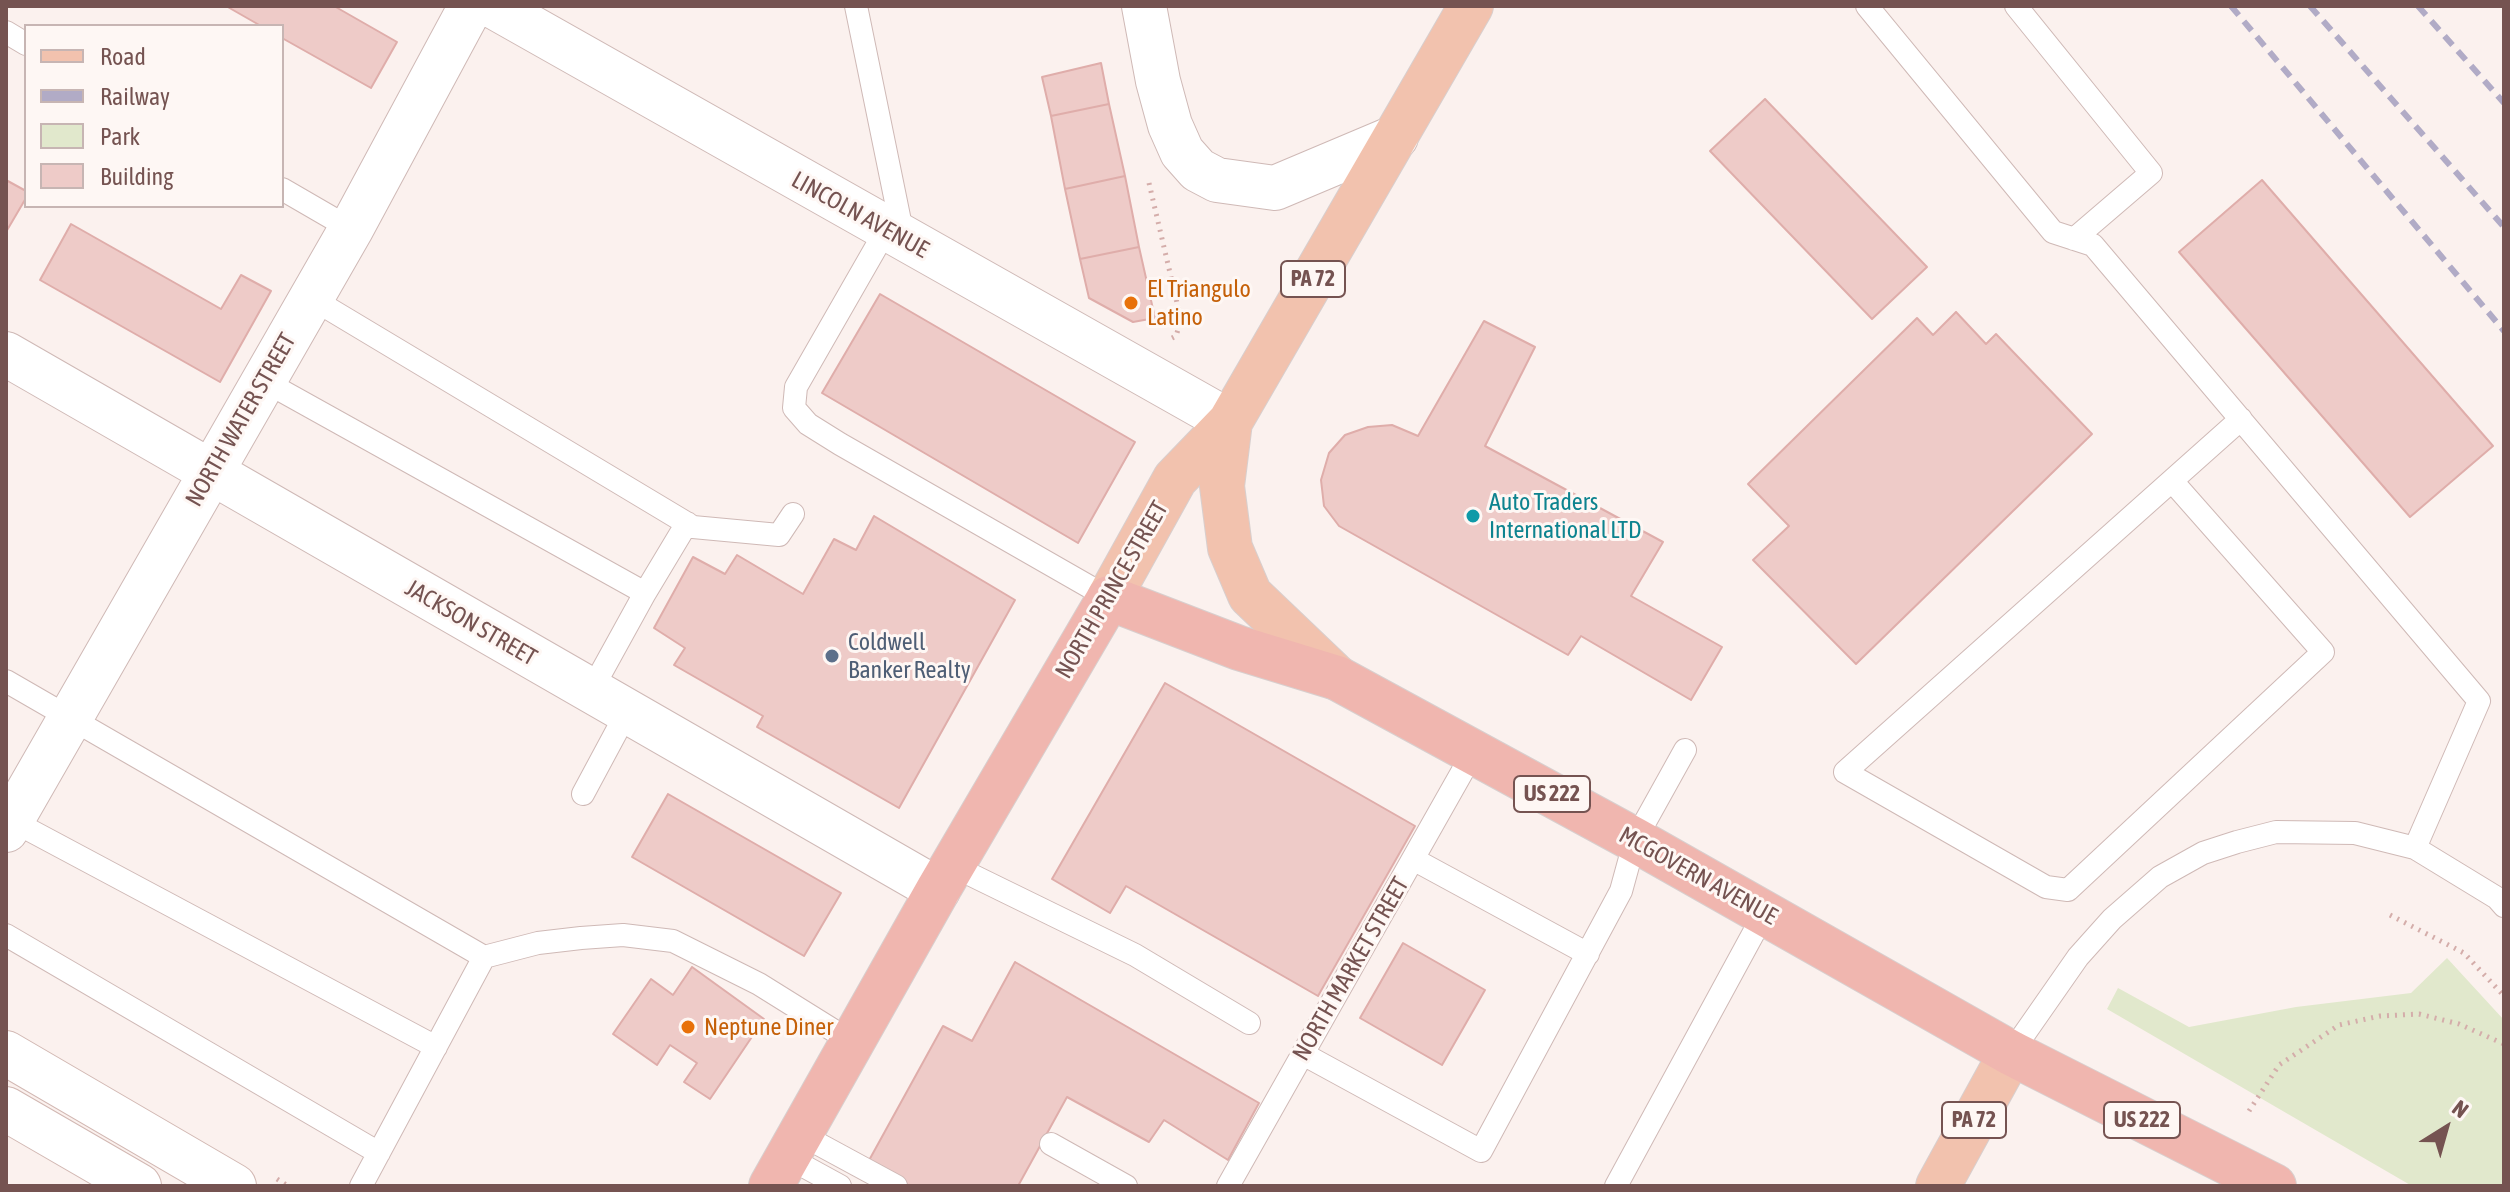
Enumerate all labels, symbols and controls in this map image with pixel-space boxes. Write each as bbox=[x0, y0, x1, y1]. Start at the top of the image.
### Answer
legend bbox=[24, 24, 284, 208]
text: Road bbox=[100, 43, 146, 70]
text: Railway bbox=[100, 83, 170, 110]
text: Park bbox=[100, 123, 140, 150]
text: Building bbox=[100, 163, 173, 190]
street label: LINCOLN AVENUE bbox=[786, 165, 934, 265]
road number: PA 72 bbox=[1281, 261, 1345, 297]
place label: El Triangulo Latino bbox=[1147, 275, 1251, 331]
marker: El Triangulo Latino bbox=[1122, 294, 1140, 312]
street label: NORTH WATER STREET bbox=[180, 328, 302, 512]
place label: Auto Traders International LTD bbox=[1489, 488, 1641, 544]
street label: NORTH PRINCE STREET bbox=[1050, 496, 1174, 684]
marker: Auto Traders International LTD bbox=[1464, 507, 1482, 525]
street label: JACKSON STREET bbox=[400, 574, 542, 672]
place label: Coldwell Banker Realty bbox=[848, 628, 971, 684]
marker: Coldwell Banker Realty bbox=[823, 647, 841, 665]
road number: US 222 bbox=[1514, 776, 1590, 812]
street label: MCGOVERN AVENUE bbox=[1614, 821, 1782, 931]
street label: NORTH MARKET STREET bbox=[1287, 872, 1415, 1066]
place label: Neptune Diner bbox=[704, 1013, 833, 1041]
marker: Neptune Diner bbox=[679, 1018, 697, 1036]
north arrow bbox=[2406, 1088, 2486, 1168]
text: N bbox=[2447, 1095, 2473, 1123]
road number: PA 72 bbox=[1942, 1102, 2006, 1138]
road number: US 222 bbox=[2104, 1102, 2180, 1138]

